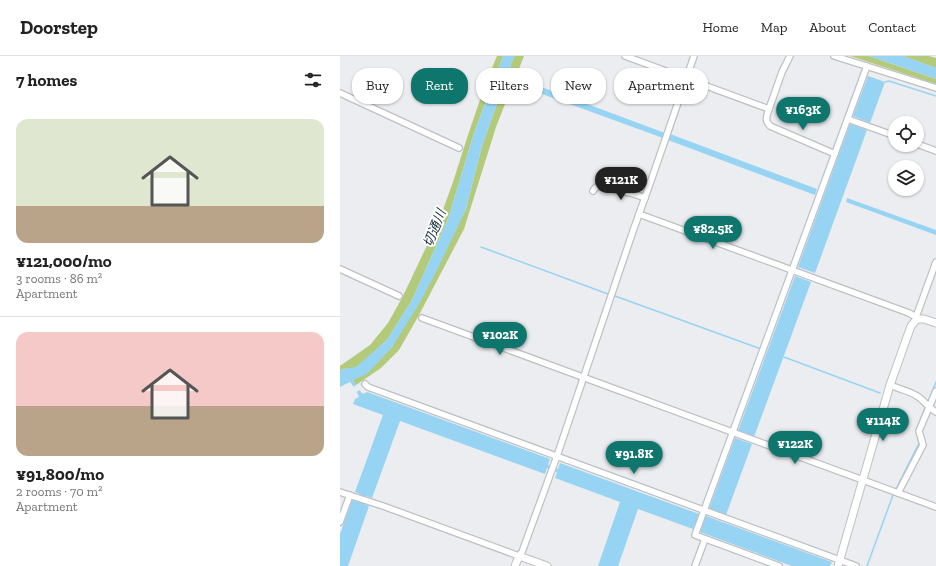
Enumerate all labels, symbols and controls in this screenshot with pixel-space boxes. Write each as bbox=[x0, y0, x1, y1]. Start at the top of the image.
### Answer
text: Doorstep bbox=[20, 16, 98, 39]
text: Home bbox=[703, 19, 739, 36]
text: Map bbox=[761, 19, 787, 36]
text: About bbox=[809, 19, 846, 36]
text: Contact bbox=[868, 19, 916, 36]
chip: Buy bbox=[352, 68, 403, 104]
chip: Rent bbox=[411, 68, 468, 104]
chip: Filters bbox=[476, 68, 543, 104]
chip: New bbox=[551, 68, 606, 104]
chip: Apartment bbox=[614, 68, 708, 104]
icon: filters bbox=[302, 69, 324, 91]
text: 7 homes bbox=[16, 70, 77, 90]
pin: ¥163K bbox=[775, 97, 831, 131]
text: ¥163K bbox=[785, 102, 821, 117]
map controls bbox=[888, 116, 924, 196]
button: locate bbox=[888, 116, 924, 152]
icon: home bbox=[134, 145, 206, 217]
button: layers bbox=[888, 160, 924, 196]
pin: ¥121K bbox=[593, 167, 649, 201]
text: ¥121K bbox=[604, 172, 638, 187]
water label: 切通川 bbox=[420, 205, 449, 249]
pin: ¥82.5K bbox=[680, 216, 746, 250]
text: ¥82.5K bbox=[693, 221, 733, 236]
text: ¥121,000/mo bbox=[16, 251, 112, 271]
text: 3 rooms · 86 m² bbox=[16, 271, 102, 286]
text: Apartment bbox=[16, 286, 78, 301]
pin: ¥102K bbox=[472, 322, 528, 356]
text: ¥102K bbox=[482, 327, 518, 342]
icon: home bbox=[134, 358, 206, 430]
pin: ¥114K bbox=[855, 408, 911, 442]
text: ¥114K bbox=[866, 413, 900, 428]
pin: ¥122K bbox=[767, 431, 823, 465]
text: ¥122K bbox=[777, 436, 813, 451]
pin: ¥91.8K bbox=[601, 441, 667, 475]
text: ¥91.8K bbox=[615, 446, 653, 461]
text: ¥91,800/mo bbox=[16, 464, 104, 484]
text: 2 rooms · 70 m² bbox=[16, 484, 102, 499]
text: Apartment bbox=[16, 499, 78, 514]

